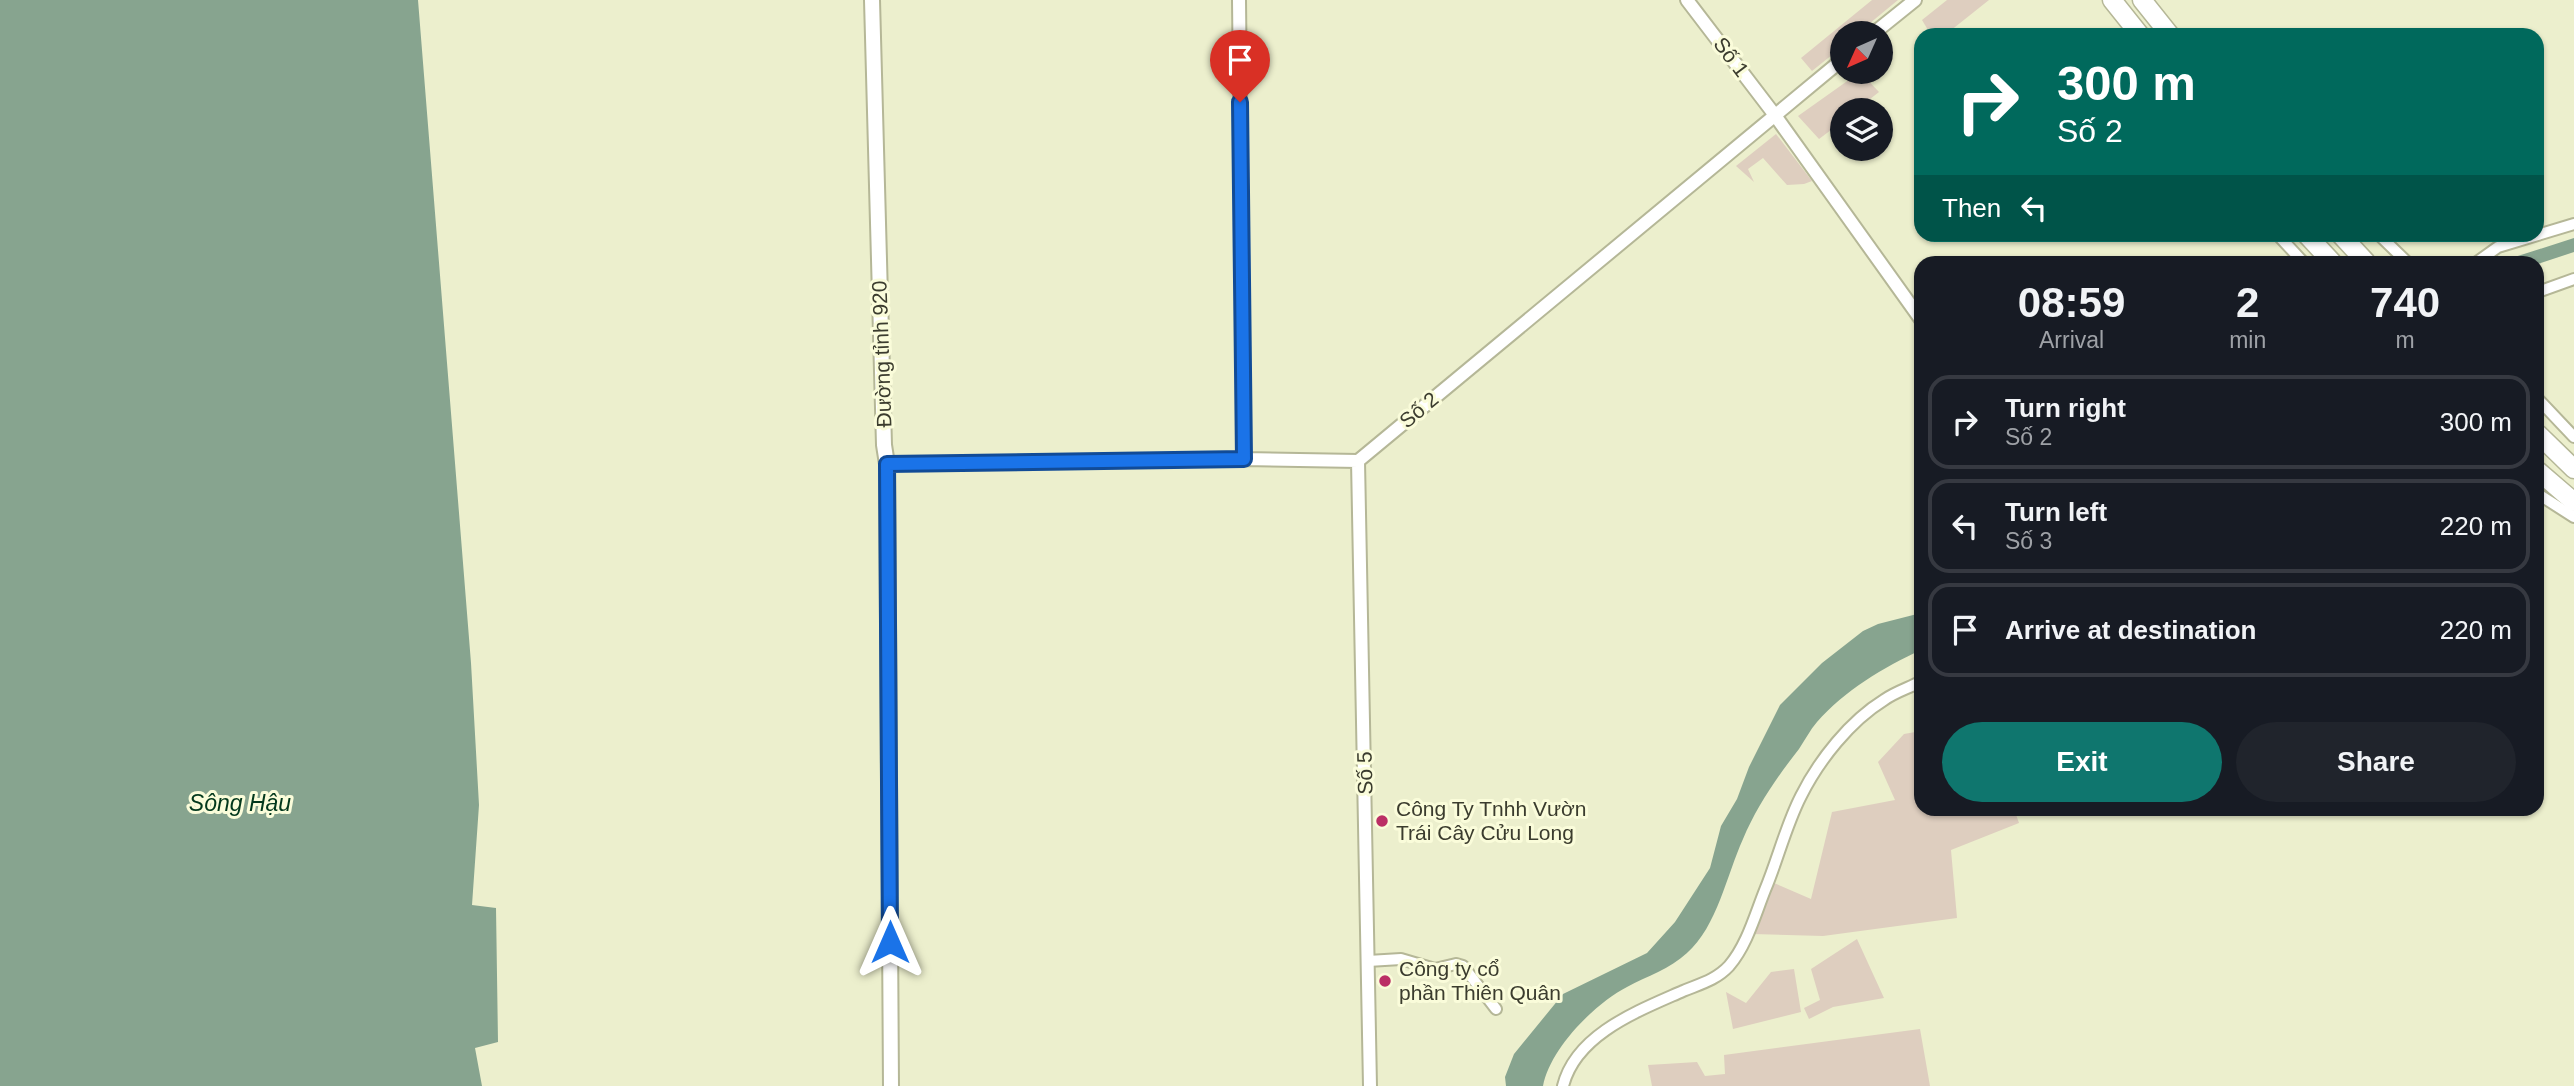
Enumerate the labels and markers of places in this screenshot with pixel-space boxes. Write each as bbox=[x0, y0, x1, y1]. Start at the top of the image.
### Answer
pin bbox=[1210, 30, 1270, 102]
place label: Công Ty Tnhh Vườn Trái Cây Cửu Long bbox=[1396, 797, 1587, 844]
marker: Công Ty Tnhh Vườn Trái Cây Cửu Long bbox=[1374, 813, 1390, 829]
place label: Công ty cổ phần Thiên Quân bbox=[1399, 957, 1561, 1004]
marker: Công ty cổ phần Thiên Quân bbox=[1377, 973, 1393, 989]

